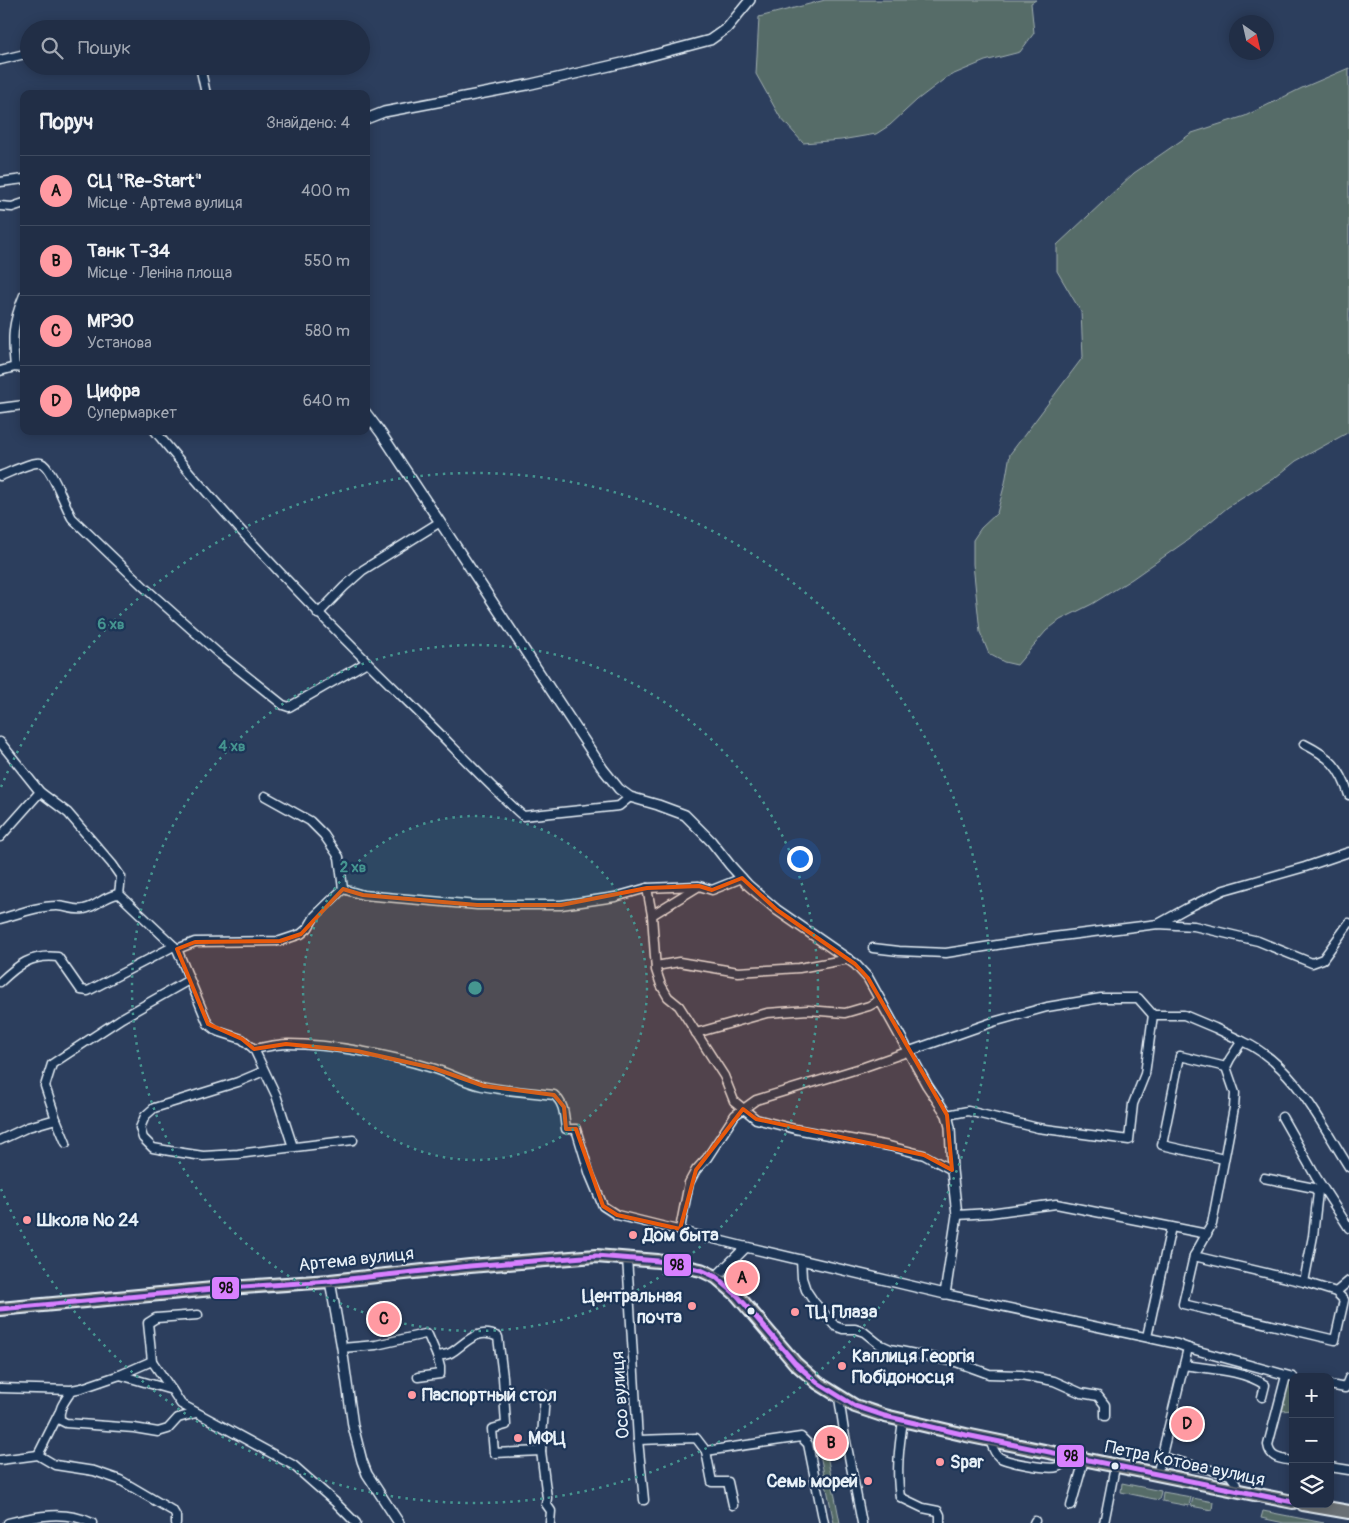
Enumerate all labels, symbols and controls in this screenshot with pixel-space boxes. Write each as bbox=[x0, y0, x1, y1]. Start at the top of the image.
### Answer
north arrow bbox=[1229, 15, 1274, 60]
search box bbox=[20, 20, 370, 75]
icon: search bbox=[38, 34, 66, 62]
text: Пошук bbox=[78, 36, 131, 60]
text: Поруч bbox=[40, 109, 93, 136]
text: Знайдено: 4 bbox=[266, 113, 350, 133]
text: СЦ "Re-Start" bbox=[87, 169, 202, 193]
text: A bbox=[51, 181, 61, 201]
text: 400 m bbox=[301, 181, 350, 201]
text: Місце · Артема вулиця bbox=[87, 193, 243, 213]
text: Танк Т-34 bbox=[87, 239, 170, 263]
text: B bbox=[51, 251, 61, 271]
text: 550 m bbox=[304, 251, 350, 271]
text: Місце · Леніна площа bbox=[87, 263, 232, 283]
text: МРЭО bbox=[87, 309, 134, 333]
text: C bbox=[51, 321, 61, 341]
text: 580 m bbox=[305, 321, 350, 341]
text: Установа bbox=[87, 333, 152, 353]
text: Цифра bbox=[87, 379, 140, 403]
text: D bbox=[51, 391, 61, 411]
text: 640 m bbox=[303, 391, 350, 411]
text: Супермаркет bbox=[87, 403, 177, 423]
text: 6 хв bbox=[98, 615, 124, 634]
text: 4 хв bbox=[219, 737, 245, 756]
your location bbox=[787, 846, 813, 872]
text: 2 хв bbox=[340, 858, 366, 877]
centre of rings bbox=[466, 979, 484, 997]
place label: Школа № 24 bbox=[36, 1209, 139, 1232]
marker: Школа № 24 bbox=[21, 1214, 33, 1226]
place label: Дом быта bbox=[642, 1224, 719, 1247]
marker: Дом быта bbox=[627, 1229, 639, 1241]
street label: Артема вулиця bbox=[297, 1242, 415, 1277]
line badge: 98 bbox=[663, 1253, 692, 1277]
text: 98 bbox=[670, 1257, 684, 1274]
pin: A bbox=[726, 1259, 758, 1297]
line badge: 98 bbox=[211, 1276, 240, 1300]
text: 98 bbox=[219, 1280, 233, 1297]
place label: Центральная почта bbox=[582, 1285, 683, 1329]
pin: C bbox=[368, 1300, 400, 1338]
marker: Центральная почта bbox=[686, 1300, 698, 1312]
place label: ТЦ Плаза bbox=[804, 1301, 878, 1324]
unlabelled marker bbox=[746, 1306, 756, 1316]
marker: ТЦ Плаза bbox=[789, 1306, 801, 1318]
place label: Каплиця Георгія Побідоносця bbox=[852, 1345, 974, 1389]
street label: Осо вулиця bbox=[606, 1350, 635, 1440]
marker: Каплиця Георгія Побідоносця bbox=[836, 1360, 848, 1372]
map controls bbox=[1289, 1373, 1334, 1508]
button: + bbox=[1289, 1373, 1334, 1418]
place label: Паспортный стол bbox=[422, 1384, 557, 1407]
marker: Паспортный стол bbox=[406, 1389, 418, 1401]
pin: D bbox=[1171, 1405, 1203, 1443]
button: − bbox=[1289, 1418, 1334, 1463]
pin: B bbox=[815, 1424, 847, 1462]
place label: МФЦ bbox=[528, 1427, 566, 1450]
marker: МФЦ bbox=[512, 1432, 524, 1444]
street label: Петра Котова вулиця bbox=[1103, 1435, 1267, 1492]
line badge: 98 bbox=[1056, 1444, 1085, 1468]
text: 98 bbox=[1064, 1448, 1078, 1465]
place label: Spar bbox=[950, 1451, 984, 1474]
marker: Spar bbox=[934, 1456, 946, 1468]
unlabelled marker bbox=[1110, 1461, 1120, 1471]
button: layers bbox=[1289, 1463, 1334, 1508]
place label: Семь морей bbox=[766, 1470, 858, 1493]
marker: Семь морей bbox=[862, 1475, 874, 1487]

